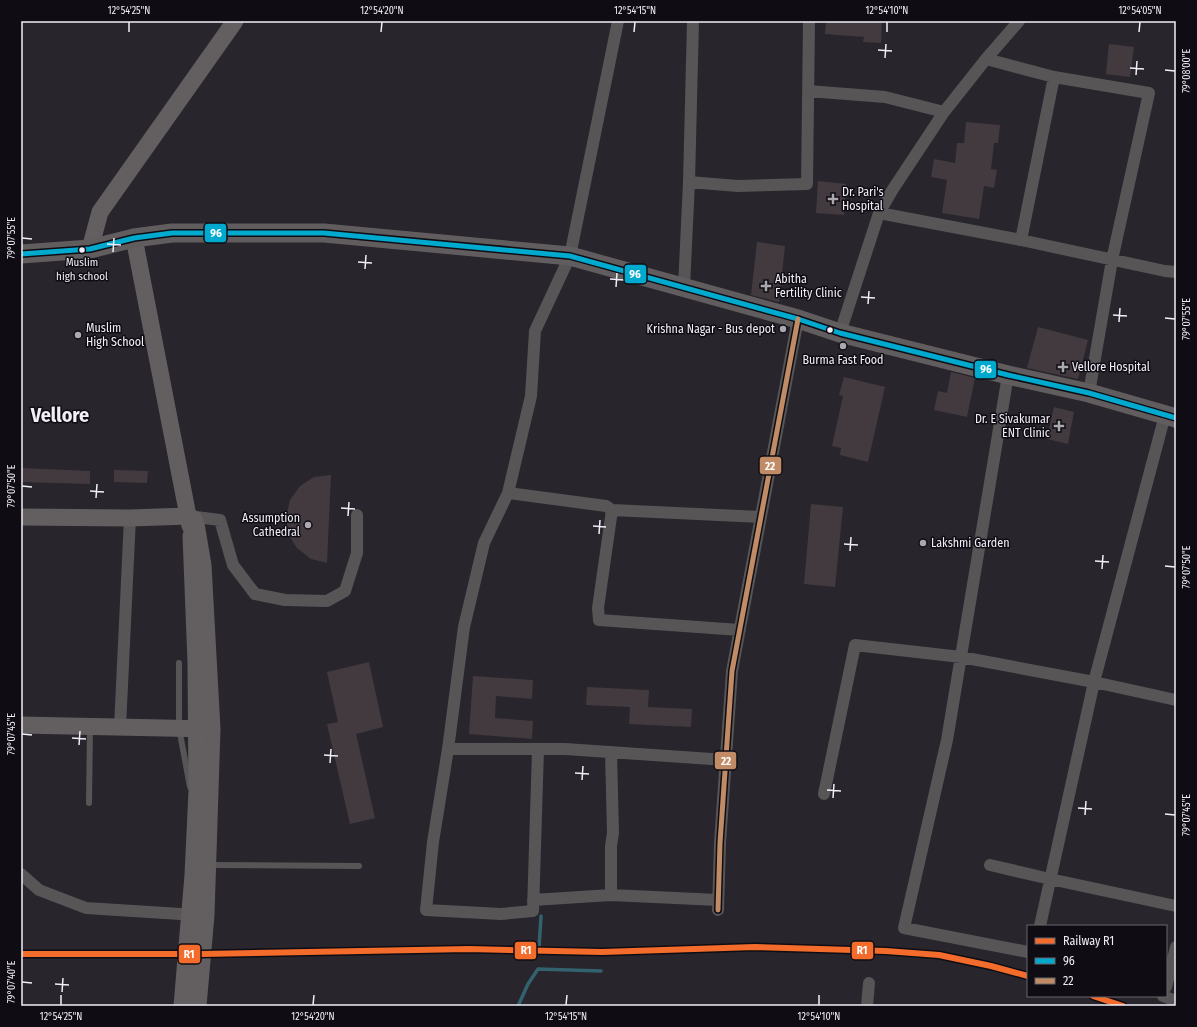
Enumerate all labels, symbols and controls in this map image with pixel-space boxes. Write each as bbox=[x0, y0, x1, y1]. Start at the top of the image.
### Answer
text: 12°54'25"N bbox=[108, 5, 150, 17]
text: 12°54'20"N bbox=[360, 5, 404, 17]
text: 12°54'15"N bbox=[614, 5, 656, 17]
text: 12°54'10"N bbox=[866, 5, 908, 17]
text: 12°54'05"N bbox=[1118, 5, 1162, 17]
text: 79°08'00"E bbox=[1181, 49, 1193, 93]
place label: Dr. Pari's Hospital bbox=[842, 185, 884, 213]
marker: Dr. Pari's Hospital bbox=[827, 193, 839, 205]
text: 79°07'55"E bbox=[6, 217, 18, 259]
line badge: 96 bbox=[204, 223, 227, 243]
text: 96 bbox=[210, 227, 222, 240]
marker: Muslim high school bbox=[77, 245, 87, 255]
place label: Muslim high school bbox=[56, 256, 108, 283]
line badge: 96 bbox=[624, 264, 647, 284]
text: 96 bbox=[629, 268, 641, 281]
place label: Abitha Fertility Clinic bbox=[775, 272, 842, 300]
marker: Abitha Fertility Clinic bbox=[760, 280, 772, 292]
text: 79°07'55"E bbox=[1181, 298, 1193, 340]
place label: Muslim High School bbox=[86, 321, 144, 349]
place label: Krishna Nagar - Bus depot bbox=[647, 322, 775, 336]
marker: Krishna Nagar - Bus depot bbox=[778, 324, 788, 334]
unlabelled marker bbox=[825, 325, 835, 335]
marker: Muslim High School bbox=[73, 330, 83, 340]
marker: Burma Fast Food bbox=[838, 341, 848, 351]
place label: Burma Fast Food bbox=[802, 353, 884, 367]
line badge: 96 bbox=[974, 360, 997, 379]
place label: Vellore Hospital bbox=[1072, 360, 1150, 374]
marker: Vellore Hospital bbox=[1057, 361, 1069, 373]
text: 96 bbox=[980, 363, 992, 376]
district label: Vellore bbox=[30, 403, 89, 427]
place label: Dr. E Sivakumar ENT Clinic bbox=[975, 412, 1051, 440]
marker: Dr. E Sivakumar ENT Clinic bbox=[1053, 420, 1065, 432]
line badge: 22 bbox=[759, 456, 782, 475]
text: 22 bbox=[764, 460, 775, 473]
text: 79°07'50"E bbox=[6, 464, 18, 507]
place label: Assumption Cathedral bbox=[242, 511, 300, 539]
marker: Assumption Cathedral bbox=[303, 520, 313, 530]
place label: Lakshmi Garden bbox=[931, 536, 1009, 550]
marker: Lakshmi Garden bbox=[918, 538, 928, 548]
text: 79°07'50"E bbox=[1181, 545, 1193, 588]
text: 79°07'45"E bbox=[6, 713, 18, 755]
line badge: 22 bbox=[714, 751, 737, 770]
text: 22 bbox=[720, 755, 731, 768]
text: 79°07'45"E bbox=[1181, 794, 1193, 836]
legend bbox=[1027, 925, 1167, 997]
text: Railway R1 bbox=[1063, 934, 1114, 948]
line badge: R1 bbox=[514, 941, 537, 960]
line badge: R1 bbox=[851, 941, 874, 960]
line badge: R1 bbox=[178, 944, 201, 964]
text: R1 bbox=[521, 944, 531, 957]
text: R1 bbox=[857, 944, 867, 957]
text: R1 bbox=[184, 948, 194, 961]
text: 96 bbox=[1063, 954, 1075, 968]
text: 79°07'40"E bbox=[6, 960, 18, 1003]
text: 22 bbox=[1063, 974, 1074, 988]
text: 12°54'25"N bbox=[40, 1011, 82, 1023]
text: 12°54'20"N bbox=[291, 1011, 335, 1023]
text: 12°54'15"N bbox=[545, 1011, 587, 1023]
text: 12°54'10"N bbox=[798, 1011, 840, 1023]

